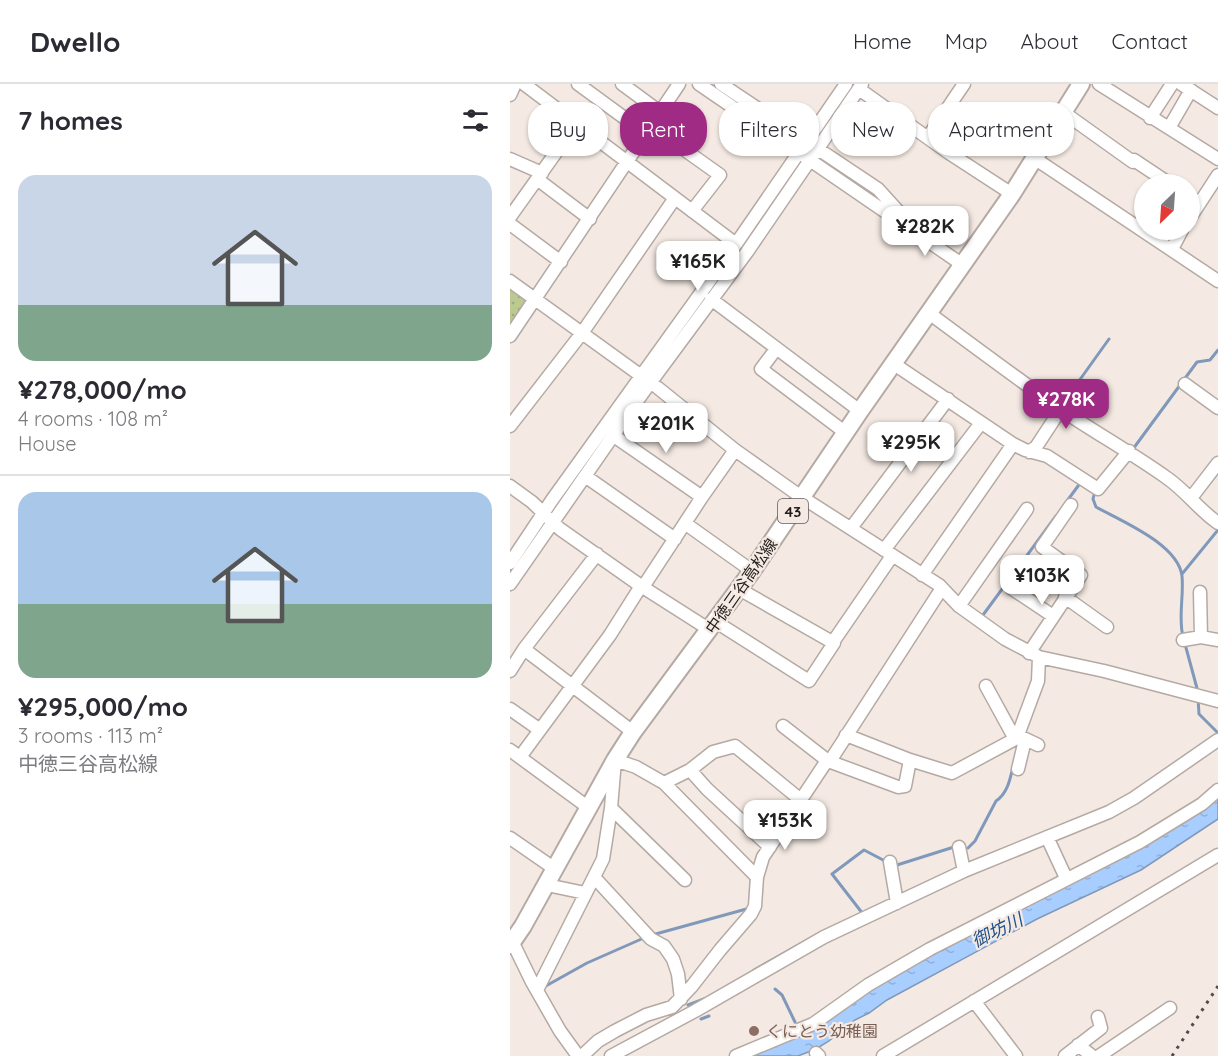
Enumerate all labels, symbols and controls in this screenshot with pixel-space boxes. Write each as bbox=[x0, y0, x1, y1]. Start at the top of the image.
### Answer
text: Dwello bbox=[30, 24, 120, 59]
text: Home bbox=[853, 28, 912, 54]
text: Map bbox=[945, 28, 988, 54]
text: About bbox=[1021, 28, 1079, 54]
text: Contact bbox=[1112, 28, 1188, 54]
chip: Buy bbox=[528, 102, 608, 156]
chip: Rent bbox=[620, 102, 707, 156]
chip: Filters bbox=[719, 102, 819, 156]
chip: New bbox=[831, 102, 916, 156]
chip: Apartment bbox=[928, 102, 1074, 156]
text: 7 homes bbox=[18, 104, 123, 137]
icon: filters bbox=[459, 104, 492, 137]
north arrow bbox=[1134, 174, 1200, 240]
map controls bbox=[1134, 174, 1200, 240]
pin: ¥282K bbox=[883, 206, 967, 257]
text: ¥282K bbox=[896, 213, 954, 238]
icon: home bbox=[201, 214, 309, 322]
pin: ¥165K bbox=[656, 241, 740, 292]
text: ¥165K bbox=[670, 248, 726, 273]
text: ¥278,000/mo bbox=[18, 373, 187, 406]
pin: ¥278K bbox=[1024, 379, 1108, 430]
text: ¥278K bbox=[1037, 386, 1095, 411]
pin: ¥201K bbox=[624, 403, 708, 454]
text: 4 rooms · 108 m² bbox=[18, 406, 168, 431]
text: ¥201K bbox=[638, 410, 694, 435]
pin: ¥295K bbox=[869, 422, 953, 473]
text: ¥295K bbox=[881, 429, 941, 454]
text: House bbox=[18, 431, 77, 456]
road number: 43 bbox=[778, 499, 808, 523]
icon: home bbox=[201, 531, 309, 639]
street label: 中徳三谷高松線 bbox=[701, 534, 781, 638]
pin: ¥103K bbox=[1000, 555, 1084, 606]
text: ¥103K bbox=[1014, 562, 1070, 587]
text: ¥295,000/mo bbox=[18, 690, 188, 723]
text: 3 rooms · 113 m² bbox=[18, 723, 163, 748]
text: 中徳三谷高松線 bbox=[18, 751, 158, 776]
pin: ¥153K bbox=[743, 800, 827, 851]
text: ¥153K bbox=[757, 807, 813, 832]
water label: 御坊川 bbox=[968, 907, 1028, 952]
place label: くにとう幼稚園 bbox=[766, 1021, 878, 1041]
marker: くにとう幼稚園 bbox=[747, 1024, 761, 1038]

